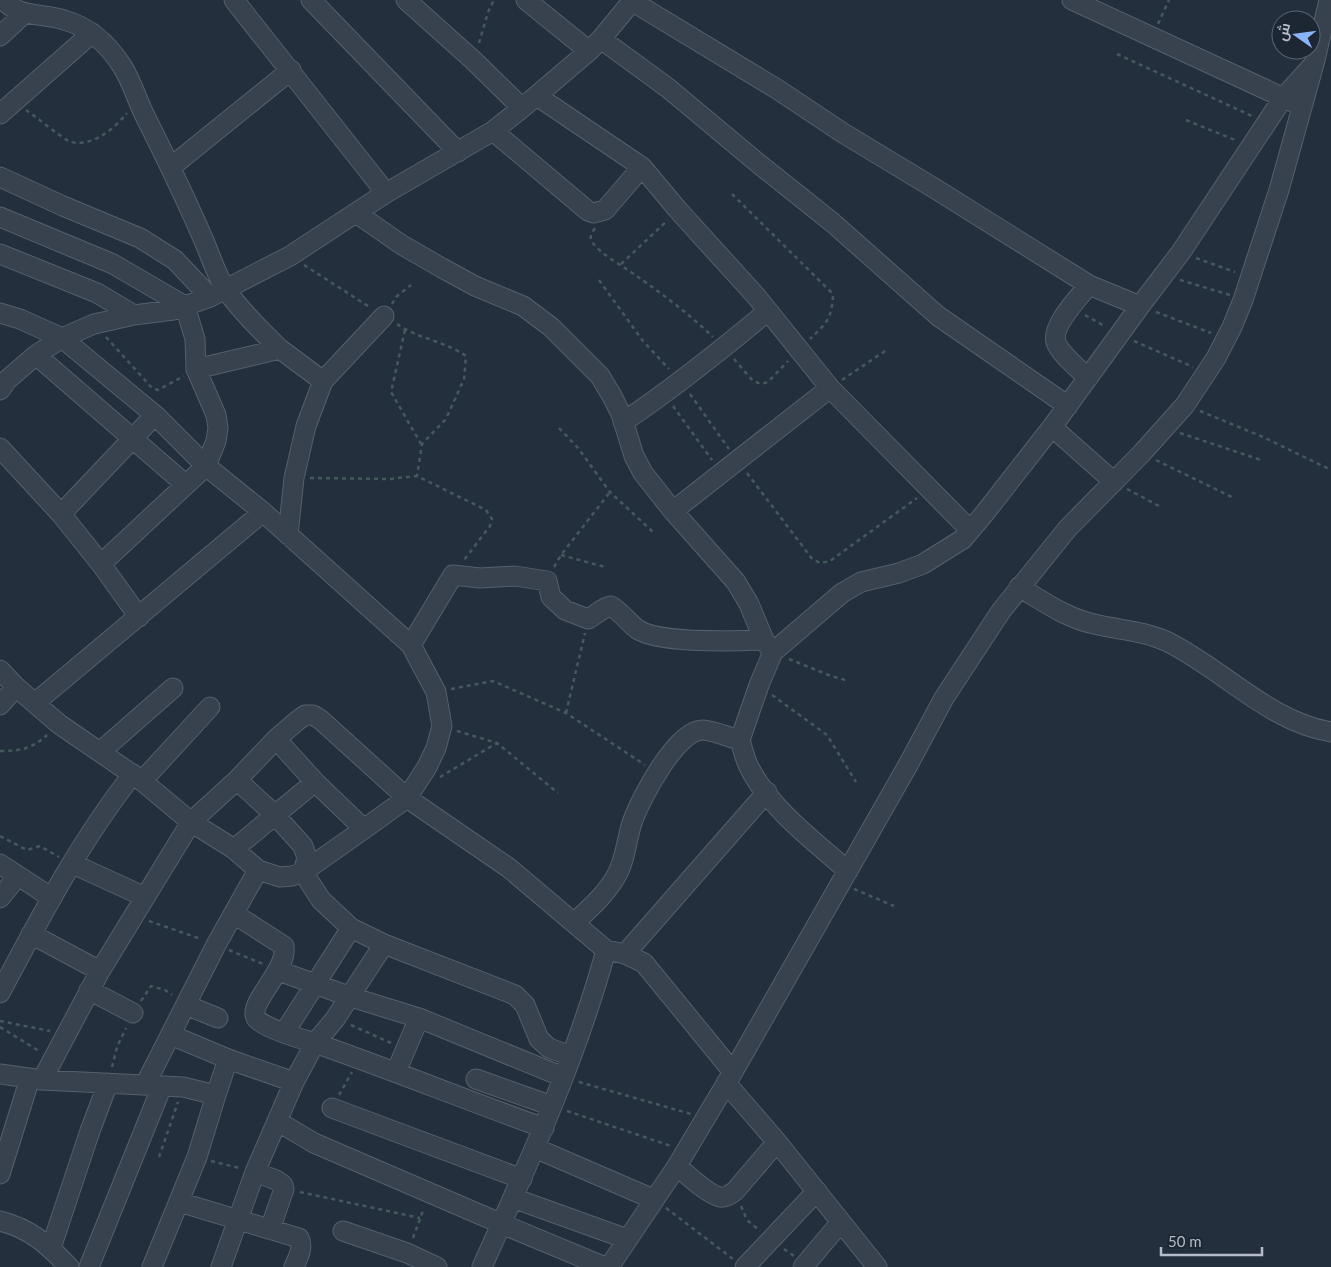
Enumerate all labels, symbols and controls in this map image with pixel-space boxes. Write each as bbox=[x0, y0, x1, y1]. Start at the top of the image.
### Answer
north arrow bbox=[1271, 10, 1321, 60]
text: ش bbox=[1272, 21, 1294, 43]
scale bar bbox=[1161, 1224, 1262, 1256]
text: 50 m bbox=[1168, 1232, 1202, 1250]

